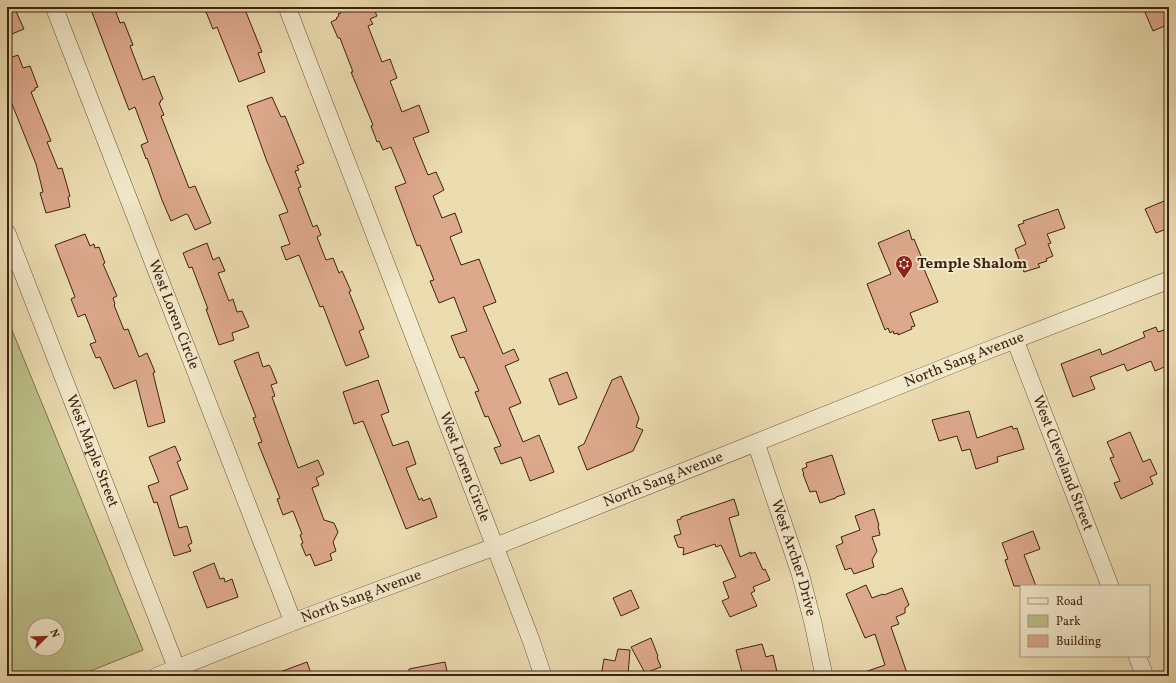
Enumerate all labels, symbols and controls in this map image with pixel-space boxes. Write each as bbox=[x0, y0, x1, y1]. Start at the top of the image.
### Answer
synagogue icon: Temple Shalom bbox=[894, 254, 914, 279]
place label: Temple Shalom bbox=[917, 254, 1028, 275]
street label: West Loren Circle bbox=[143, 257, 204, 372]
street label: North Sang Avenue bbox=[901, 327, 1027, 393]
street label: West Maple Street bbox=[61, 391, 124, 511]
street label: West Cleveland Street bbox=[1027, 392, 1098, 534]
street label: West Loren Circle bbox=[434, 409, 495, 525]
street label: North Sang Avenue bbox=[600, 446, 726, 513]
street label: West Archer Drive bbox=[765, 497, 821, 618]
street label: North Sang Avenue bbox=[298, 565, 424, 629]
legend bbox=[1020, 585, 1150, 657]
text: Road bbox=[1056, 594, 1083, 610]
text: Park bbox=[1056, 614, 1081, 630]
north arrow bbox=[26, 617, 66, 657]
text: N bbox=[45, 627, 62, 640]
text: Building bbox=[1056, 634, 1101, 650]

